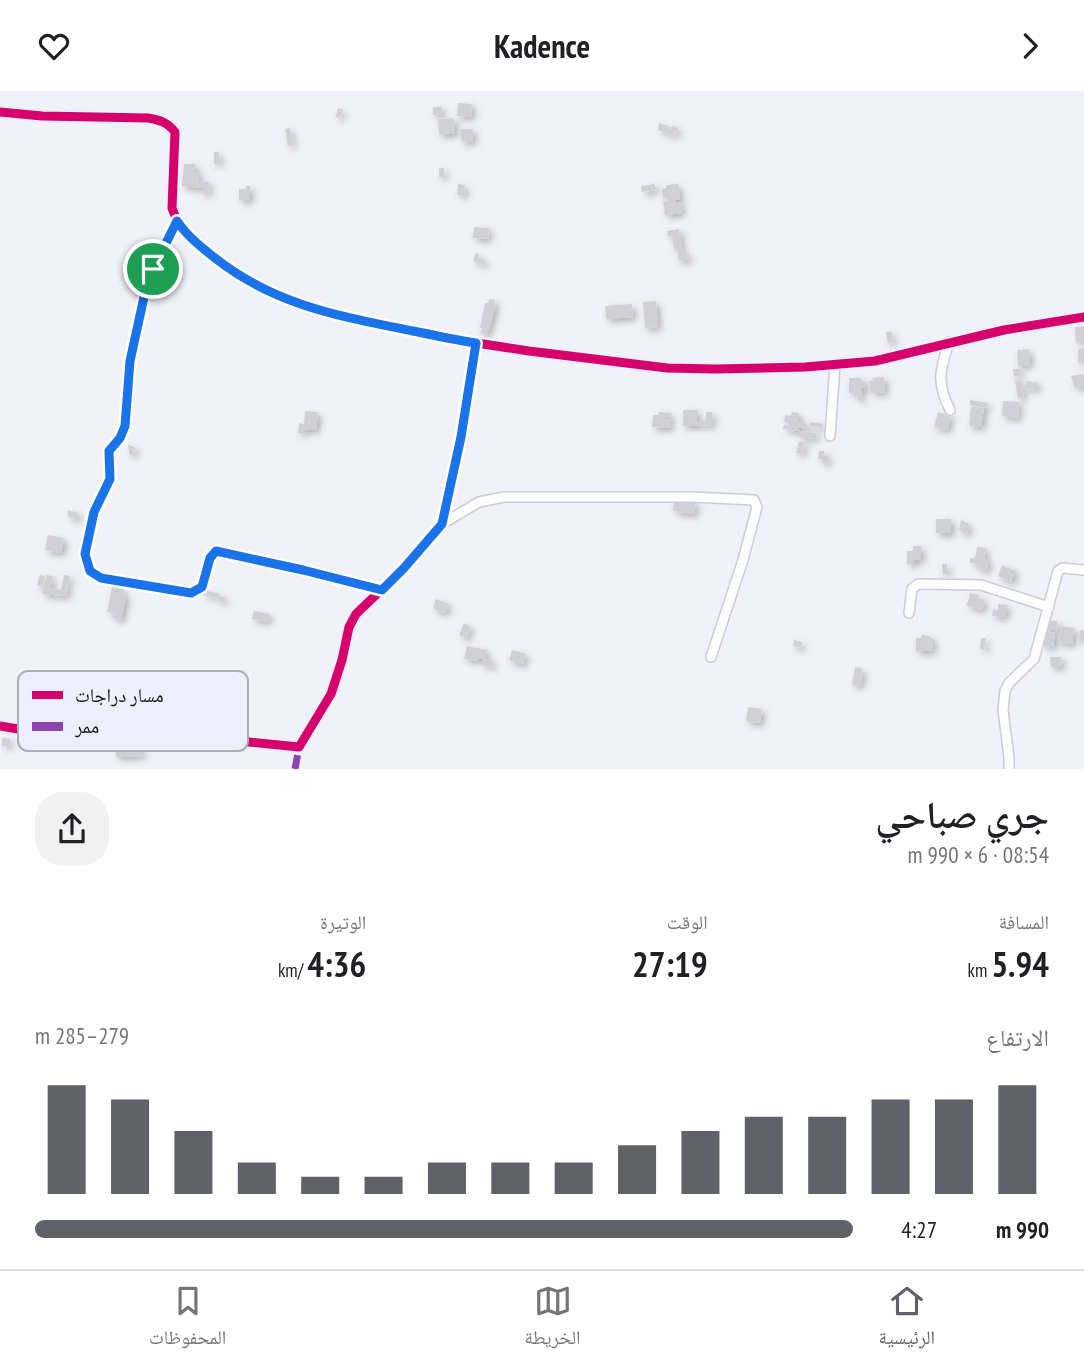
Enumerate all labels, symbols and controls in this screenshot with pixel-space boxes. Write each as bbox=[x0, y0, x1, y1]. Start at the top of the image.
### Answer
text: Kadence bbox=[494, 25, 590, 67]
icon: heart bbox=[35, 27, 73, 65]
icon: forward bbox=[1011, 27, 1049, 65]
pin bbox=[123, 239, 183, 299]
icon: arrive bbox=[134, 250, 172, 288]
legend bbox=[18, 671, 248, 751]
text: مسار دراجات bbox=[75, 683, 164, 707]
text: ممر bbox=[74, 714, 99, 738]
text: جري صباحي bbox=[875, 789, 1049, 838]
button: share bbox=[35, 792, 109, 866]
text: 08:54 · 6 × 990 m bbox=[908, 840, 1049, 869]
text: الوتيرة bbox=[320, 910, 366, 934]
text: الوقت bbox=[667, 910, 708, 934]
text: المسافة bbox=[999, 910, 1049, 934]
text: 4:36 bbox=[307, 941, 366, 987]
text: 27:19 bbox=[632, 941, 708, 987]
text: 5.94 bbox=[991, 941, 1049, 987]
text: /km bbox=[278, 958, 307, 982]
text: km bbox=[968, 958, 991, 982]
text: 279–285 m bbox=[35, 1021, 129, 1050]
text: الارتفاع bbox=[986, 1023, 1049, 1052]
text: 4:27 bbox=[901, 1215, 937, 1244]
text: 990 m bbox=[996, 1215, 1049, 1244]
tab: المحفوظات bbox=[149, 1282, 226, 1356]
tab: الخريطة bbox=[525, 1282, 580, 1356]
tab: الرئيسية bbox=[879, 1282, 935, 1356]

